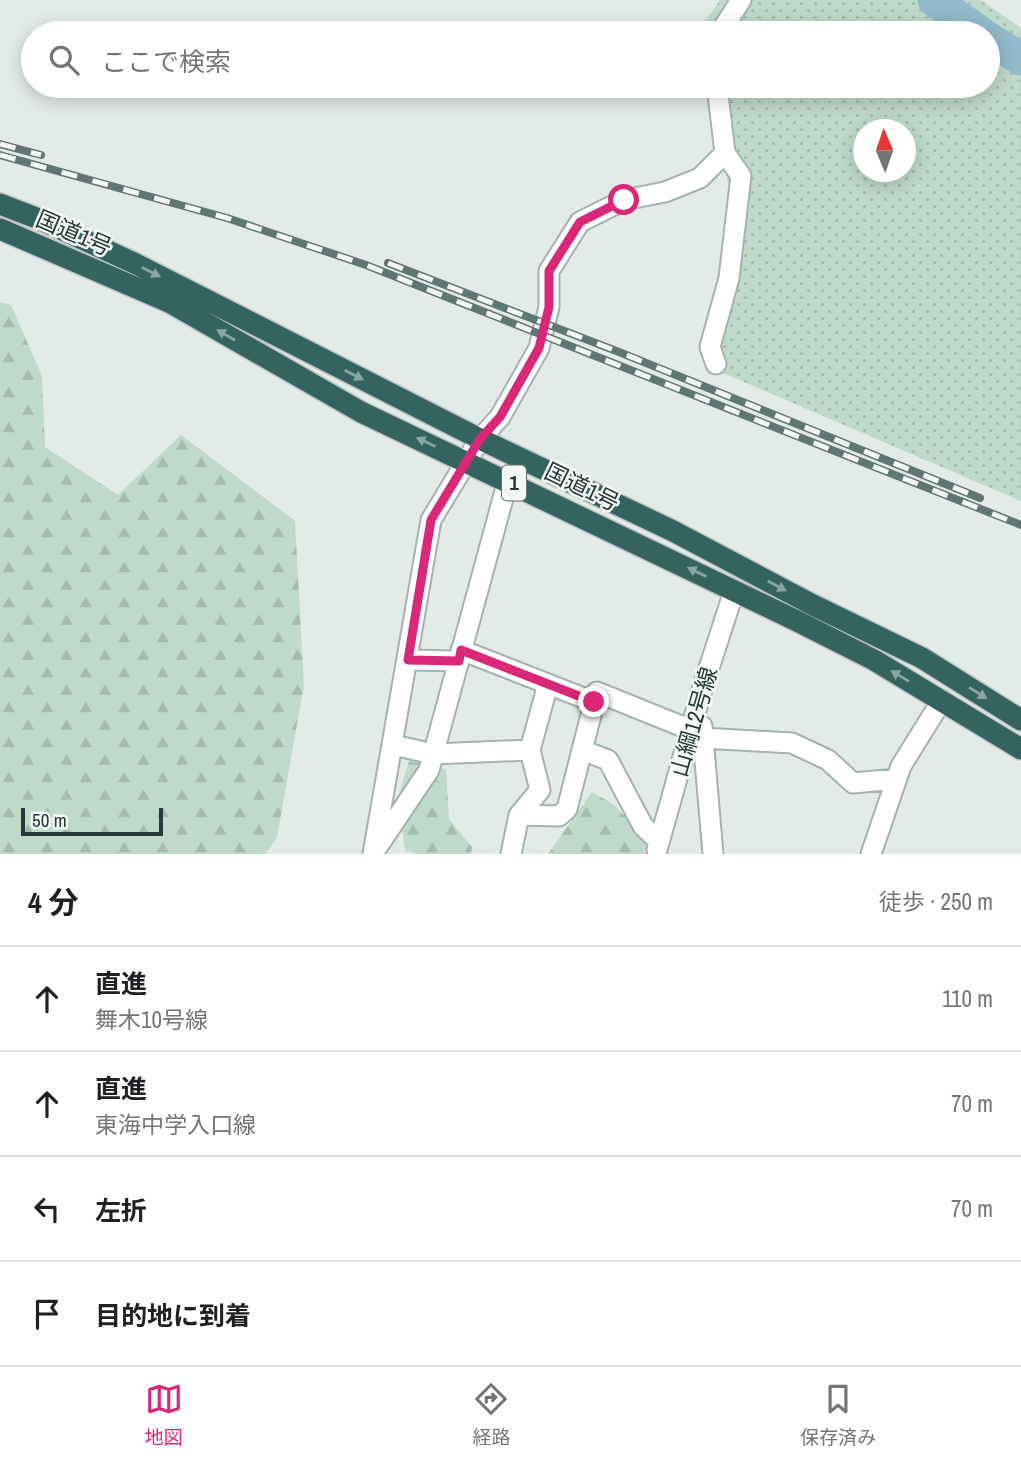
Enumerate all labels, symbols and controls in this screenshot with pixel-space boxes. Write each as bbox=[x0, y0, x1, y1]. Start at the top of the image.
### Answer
search box bbox=[21, 21, 1000, 98]
icon: search bbox=[45, 41, 83, 79]
text: ここで検索 bbox=[101, 44, 231, 79]
north arrow bbox=[853, 119, 916, 182]
route start bbox=[608, 184, 639, 215]
street label: 国道1号 bbox=[32, 203, 117, 262]
one-way arrow bbox=[141, 266, 161, 278]
one-way arrow bbox=[216, 329, 235, 341]
one-way arrow bbox=[344, 369, 364, 381]
one-way arrow bbox=[416, 436, 436, 448]
street label: 国道1号 bbox=[540, 455, 625, 518]
road number: 1 bbox=[502, 466, 526, 500]
one-way arrow bbox=[687, 567, 707, 578]
one-way arrow bbox=[767, 580, 787, 592]
street label: 山綱12号線 bbox=[663, 663, 724, 780]
one-way arrow bbox=[891, 669, 910, 682]
route end bbox=[578, 686, 609, 717]
one-way arrow bbox=[968, 686, 987, 699]
scale bar bbox=[21, 805, 163, 837]
text: 50 m bbox=[32, 807, 67, 833]
text: 4 分 bbox=[28, 882, 79, 922]
text: 徒歩 · 250 m bbox=[879, 886, 993, 917]
text: 直進 bbox=[95, 966, 147, 1001]
icon: ahead bbox=[28, 980, 66, 1018]
text: 110 m bbox=[942, 983, 993, 1014]
text: 舞木10号線 bbox=[95, 1004, 208, 1035]
text: 直進 bbox=[95, 1071, 147, 1106]
icon: ahead bbox=[28, 1085, 66, 1123]
text: 70 m bbox=[951, 1088, 993, 1119]
text: 東海中学入口線 bbox=[95, 1109, 256, 1140]
icon: left bbox=[28, 1190, 66, 1228]
text: 左折 bbox=[95, 1193, 147, 1228]
text: 70 m bbox=[951, 1193, 993, 1224]
icon: arrive bbox=[28, 1295, 66, 1333]
text: 目的地に到着 bbox=[95, 1298, 251, 1333]
tab: 地図 bbox=[145, 1380, 183, 1450]
tab: 経路 bbox=[472, 1380, 510, 1450]
tab: 保存済み bbox=[800, 1380, 876, 1450]

